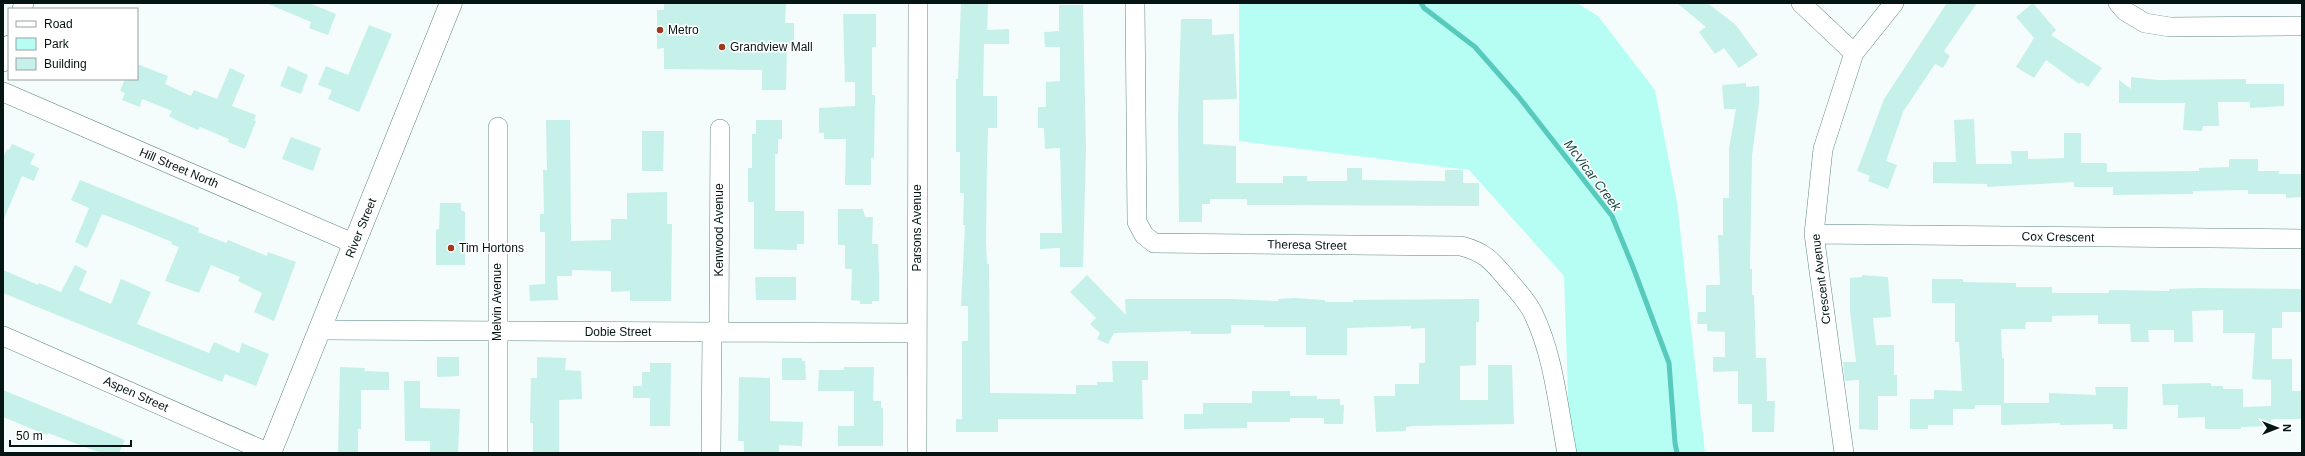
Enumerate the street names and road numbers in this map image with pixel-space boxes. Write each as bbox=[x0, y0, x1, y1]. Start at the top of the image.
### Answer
street label: Hill Street North bbox=[137, 145, 221, 191]
street label: Kenwood Avenue bbox=[712, 183, 726, 277]
street label: Parsons Avenue bbox=[910, 184, 924, 272]
street label: River Street bbox=[343, 195, 380, 260]
street label: Cox Crescent bbox=[2022, 229, 2095, 245]
street label: Crescent Avenue bbox=[1808, 233, 1834, 325]
street label: Theresa Street bbox=[1267, 237, 1347, 253]
street label: Melvin Avenue bbox=[490, 263, 504, 341]
street label: Dobie Street bbox=[585, 325, 652, 339]
street label: Aspen Street bbox=[101, 373, 171, 415]

